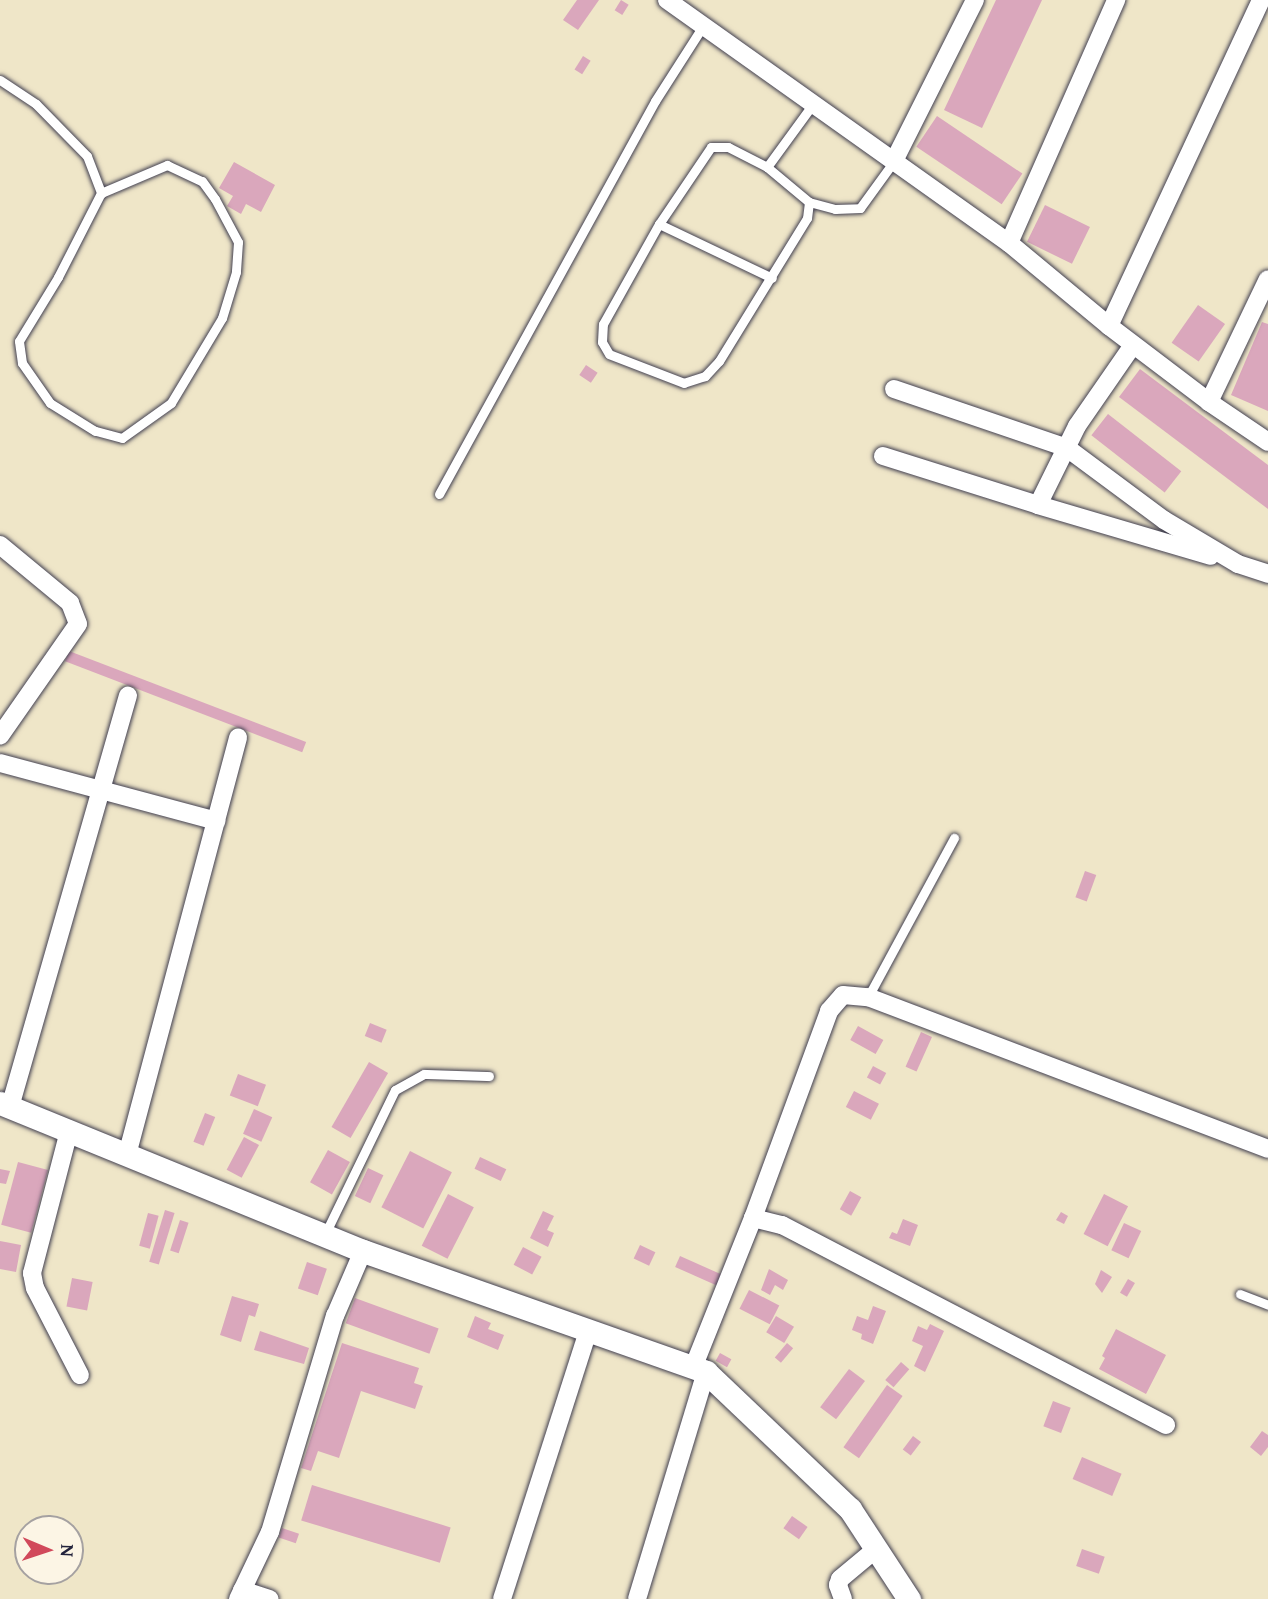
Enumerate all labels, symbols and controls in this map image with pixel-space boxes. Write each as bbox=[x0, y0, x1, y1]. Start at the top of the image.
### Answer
north arrow bbox=[14, 1515, 84, 1585]
text: N bbox=[54, 1544, 82, 1557]

